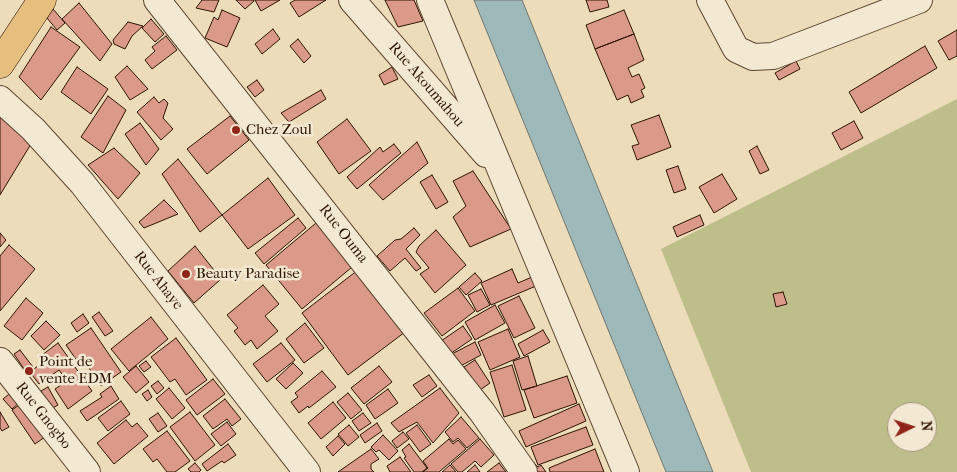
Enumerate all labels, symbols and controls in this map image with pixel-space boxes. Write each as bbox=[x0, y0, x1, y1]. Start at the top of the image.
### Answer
street label: Rue Akoumahou bbox=[384, 39, 468, 131]
place label: Chez Zoul bbox=[246, 121, 312, 139]
marker: Chez Zoul bbox=[230, 124, 242, 136]
street label: Rue Ouma bbox=[315, 201, 371, 267]
street label: Rue Ahaye bbox=[129, 248, 187, 314]
place label: Beauty Paradise bbox=[196, 265, 300, 283]
marker: Beauty Paradise bbox=[180, 268, 192, 280]
place label: Point de vente EDM bbox=[39, 353, 112, 388]
marker: Point de vente EDM bbox=[23, 365, 35, 377]
street label: Rue Gnogbo bbox=[11, 379, 75, 453]
north arrow bbox=[887, 402, 937, 452]
text: N bbox=[918, 420, 935, 432]

